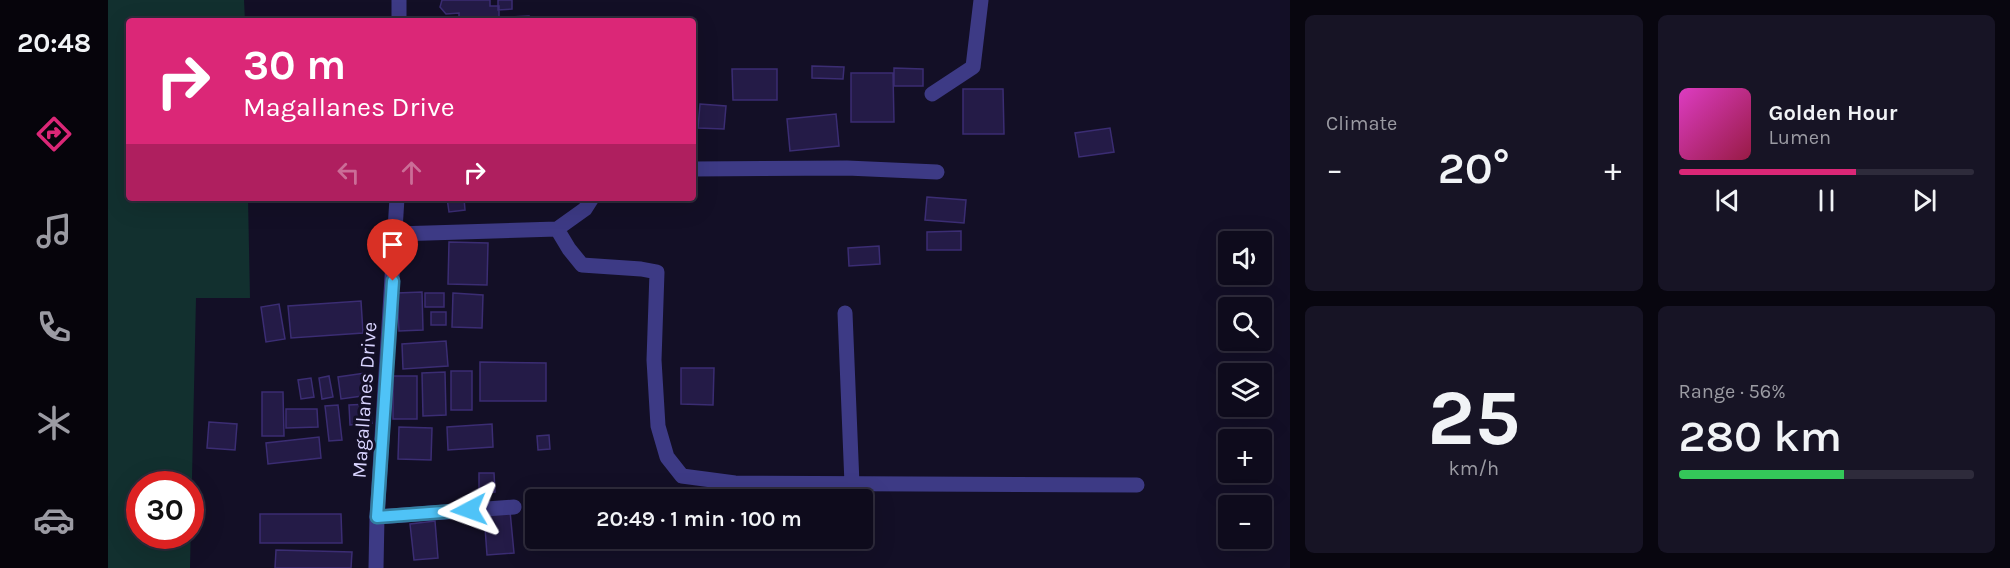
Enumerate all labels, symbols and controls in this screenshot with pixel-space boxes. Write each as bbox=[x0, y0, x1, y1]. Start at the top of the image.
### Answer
text: 20:48 bbox=[17, 27, 91, 59]
text: 30 m bbox=[243, 40, 346, 90]
icon: right bbox=[144, 42, 222, 120]
text: Magallanes Drive bbox=[243, 91, 455, 123]
text: Golden Hour bbox=[1769, 100, 1897, 126]
text: Climate bbox=[1326, 112, 1397, 135]
icon: directions bbox=[33, 113, 75, 155]
text: Lumen bbox=[1769, 126, 1831, 149]
text: 20° bbox=[1438, 142, 1510, 194]
text: − bbox=[1326, 150, 1343, 188]
text: + bbox=[1604, 150, 1622, 188]
icon: left bbox=[332, 156, 365, 189]
icon: ahead bbox=[395, 156, 428, 189]
icon: right bbox=[458, 156, 491, 189]
icon: previous bbox=[1711, 184, 1744, 217]
icon: pause bbox=[1810, 184, 1843, 217]
icon: next bbox=[1908, 184, 1941, 217]
icon: music bbox=[33, 210, 75, 252]
pin bbox=[367, 219, 418, 281]
icon: arrive bbox=[376, 228, 409, 261]
map controls bbox=[1218, 231, 1272, 549]
button: sound bbox=[1218, 231, 1272, 285]
button: search bbox=[1218, 297, 1272, 351]
icon: phone bbox=[33, 306, 75, 348]
street label: Magallanes Drive bbox=[348, 321, 381, 479]
button: layers bbox=[1218, 363, 1272, 417]
text: 25 bbox=[1427, 372, 1520, 464]
text: Range · 56% bbox=[1679, 380, 1786, 403]
icon: climate bbox=[33, 402, 75, 444]
text: 280 km bbox=[1679, 410, 1842, 462]
button: + bbox=[1218, 429, 1272, 483]
text: km/h bbox=[1448, 457, 1499, 480]
speed limit sign: 30 bbox=[126, 471, 204, 549]
position arrow bbox=[437, 478, 501, 542]
button: − bbox=[1218, 495, 1272, 549]
icon: car bbox=[33, 499, 75, 541]
text: 20:49 · 1 min · 100 m bbox=[596, 506, 802, 532]

